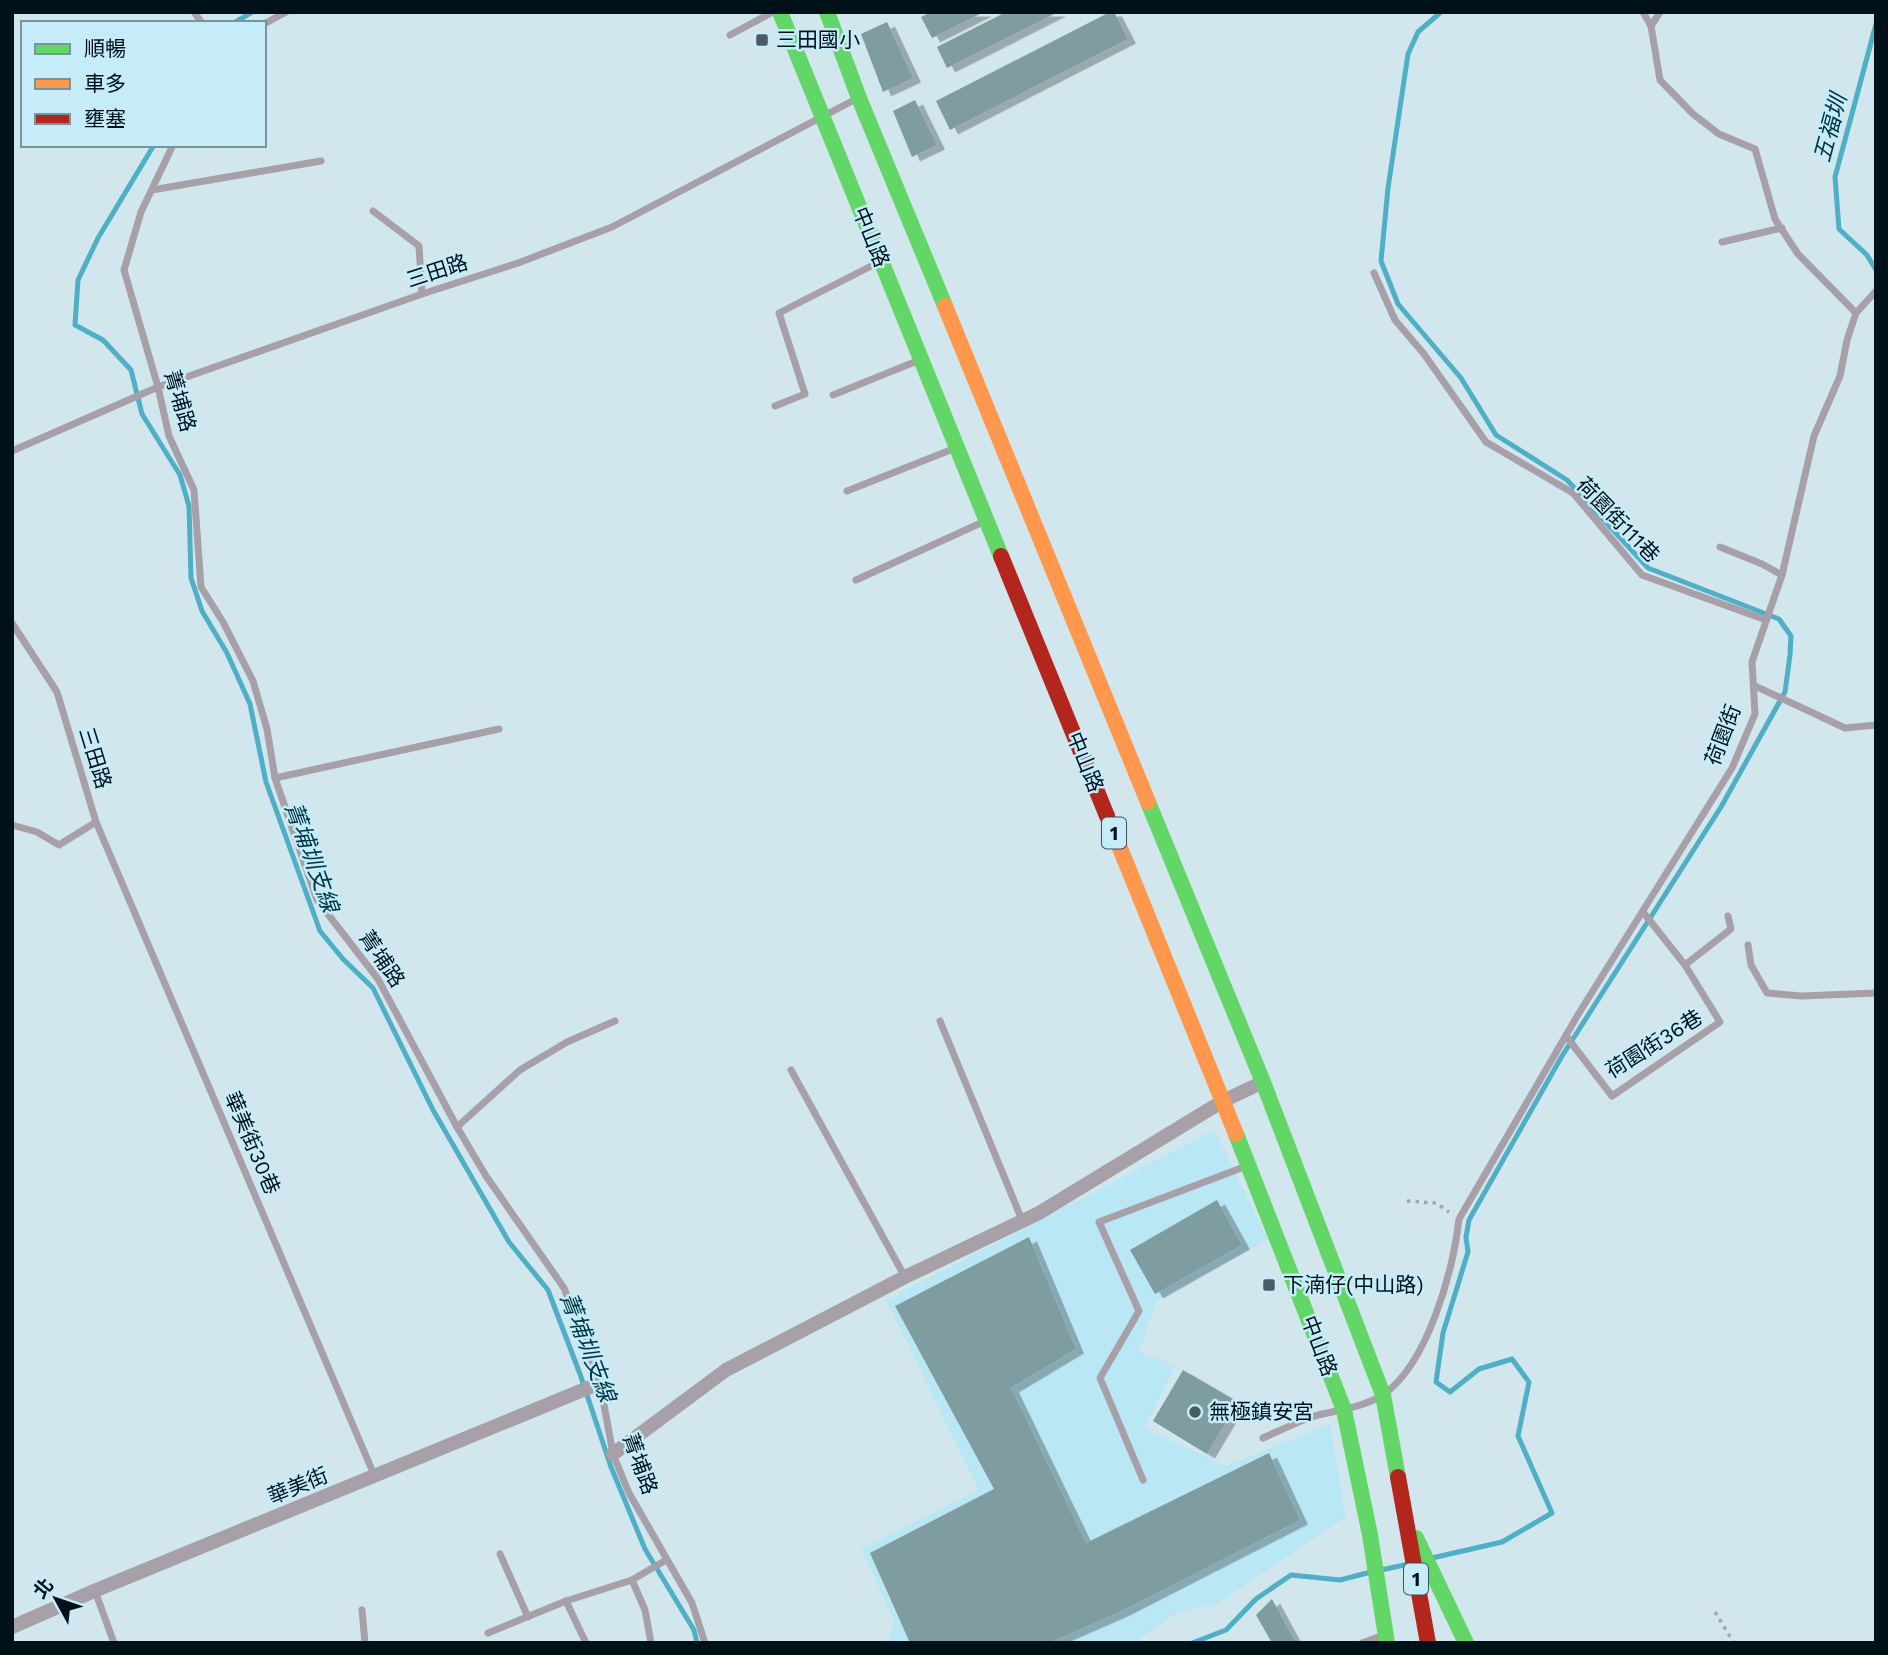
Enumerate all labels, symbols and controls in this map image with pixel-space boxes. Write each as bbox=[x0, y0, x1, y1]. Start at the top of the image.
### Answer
legend bbox=[21, 21, 266, 147]
place label: 三田國小 bbox=[776, 27, 860, 52]
marker: 三田國小 bbox=[754, 32, 770, 48]
text: 順暢 bbox=[84, 36, 126, 61]
text: 車多 bbox=[84, 71, 126, 96]
water label: 五福圳 bbox=[1809, 88, 1853, 165]
text: 壅塞 bbox=[84, 106, 126, 131]
street label: 中山路 bbox=[848, 203, 895, 271]
street label: 三田路 bbox=[403, 249, 471, 292]
street label: 菁埔路 bbox=[160, 367, 201, 435]
street label: 荷園街111巷 bbox=[1572, 472, 1665, 567]
street label: 荷園街 bbox=[1700, 701, 1745, 769]
street label: 三田路 bbox=[74, 724, 117, 792]
street label: 中山路 bbox=[1062, 728, 1109, 796]
water label: 菁埔圳支線 bbox=[279, 799, 345, 919]
road number: 1 bbox=[1102, 818, 1126, 848]
street label: 菁埔路 bbox=[354, 926, 410, 992]
street label: 荷園街36巷 bbox=[1601, 1004, 1707, 1083]
street label: 華美街30巷 bbox=[220, 1088, 285, 1198]
place label: 下湳仔(中山路) bbox=[1283, 1272, 1424, 1297]
marker: 下湳仔(中山路) bbox=[1261, 1277, 1277, 1293]
water label: 菁埔圳支線 bbox=[554, 1289, 622, 1408]
street label: 中山路 bbox=[1297, 1312, 1342, 1380]
place label: 無極鎮安宮 bbox=[1209, 1399, 1314, 1424]
marker: 無極鎮安宮 bbox=[1187, 1404, 1203, 1420]
street label: 菁埔路 bbox=[618, 1430, 663, 1498]
street label: 華美街 bbox=[264, 1462, 332, 1509]
north arrow bbox=[21, 1564, 91, 1634]
road number: 1 bbox=[1404, 1564, 1428, 1595]
text: 北 bbox=[28, 1574, 58, 1603]

